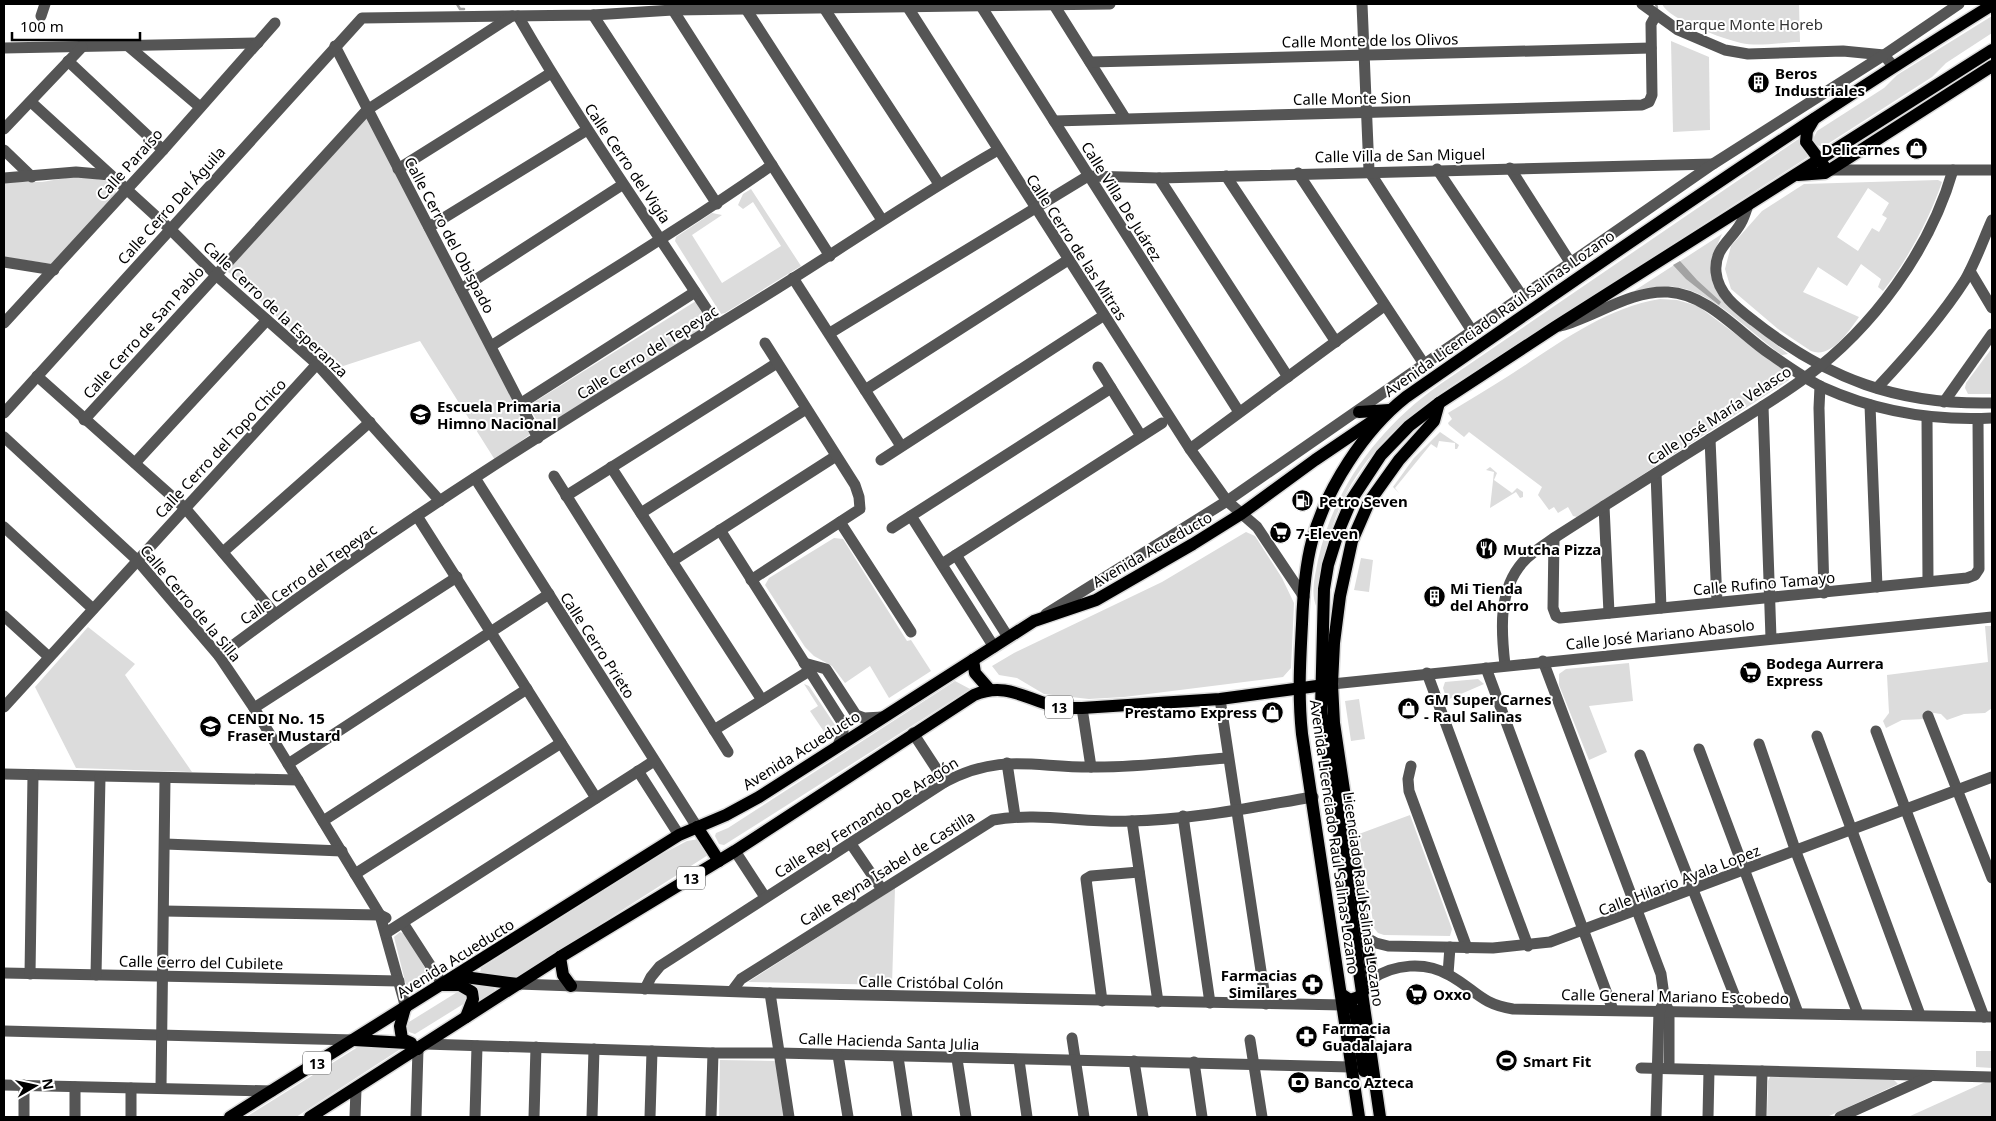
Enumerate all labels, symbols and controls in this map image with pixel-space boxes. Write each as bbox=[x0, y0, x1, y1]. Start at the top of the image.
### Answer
scale bar bbox=[12, 10, 140, 42]
park label: Parque Monte Horeb bbox=[1675, 14, 1823, 34]
text: 100 m bbox=[20, 16, 64, 36]
street label: Calle Monte de los Olivos bbox=[1282, 28, 1458, 52]
place label: Beros Industriales bbox=[1775, 63, 1865, 100]
building icon: Beros Industriales bbox=[1747, 70, 1771, 94]
street label: Calle Monte Sion bbox=[1293, 87, 1411, 109]
street label: Calle Cerro del Vigía bbox=[580, 99, 676, 227]
street label: Calle Paraíso bbox=[91, 124, 167, 204]
street label: Calle Villa De Juárez bbox=[1077, 137, 1167, 265]
shop icon: Delicarnes bbox=[1904, 137, 1928, 161]
place label: Delicarnes bbox=[1821, 139, 1900, 159]
street label: Calle Cerro Del Águila bbox=[113, 142, 229, 268]
street label: Calle Villa de San Miguel bbox=[1315, 144, 1485, 166]
street label: Calle Cerro del Obispado bbox=[400, 153, 500, 317]
street label: Calle Cerro de las Mitras bbox=[1022, 170, 1132, 324]
street label: Avenida Licenciado Raúl Salinas Lozano bbox=[1380, 225, 1618, 401]
street label: Calle Cerro de la Esperanza bbox=[199, 237, 353, 381]
street label: Calle Cerro de San Pablo bbox=[78, 261, 208, 403]
street label: Calle Cerro del Tepeyac bbox=[573, 300, 721, 404]
street label: Calle José María Velasco bbox=[1643, 361, 1795, 469]
street label: Calle Cerro del Topo Chico bbox=[150, 374, 290, 522]
place label: Escuela Primaria Himno Nacional bbox=[437, 396, 561, 433]
school or university icon: Escuela Primaria Himno Nacional bbox=[409, 403, 433, 427]
fuel station icon: Petro Seven bbox=[1291, 489, 1315, 513]
place label: Petro Seven bbox=[1319, 491, 1408, 511]
street label: Avenida Acueducto bbox=[1089, 507, 1215, 591]
street label: Calle Cerro del Tepeyac bbox=[236, 519, 380, 629]
supermarket icon: 7-Eleven bbox=[1268, 521, 1292, 545]
place label: 7-Eleven bbox=[1296, 523, 1358, 543]
restaurant icon: Mutcha Pizza bbox=[1475, 537, 1499, 561]
place label: Mutcha Pizza bbox=[1503, 539, 1601, 559]
street label: Calle Cerro de la Silla bbox=[136, 540, 246, 666]
street label: Calle Rufino Tamayo bbox=[1692, 567, 1836, 599]
place label: Mi Tienda del Ahorro bbox=[1450, 578, 1529, 615]
building icon: Mi Tienda del Ahorro bbox=[1422, 585, 1446, 609]
street label: Calle Cerro Prieto bbox=[556, 588, 640, 702]
street label: Calle José Mariano Abasolo bbox=[1565, 614, 1755, 654]
place label: Bodega Aurrera Express bbox=[1766, 653, 1884, 690]
supermarket icon: Bodega Aurrera Express bbox=[1738, 660, 1762, 684]
place label: GM Super Carnes - Raul Salinas bbox=[1424, 689, 1552, 726]
road number: 13 bbox=[1045, 696, 1073, 719]
shop icon: GM Super Carnes - Raul Salinas bbox=[1396, 696, 1420, 720]
street label: Avenida Licenciado Raúl Salinas Lozano bbox=[1307, 698, 1363, 976]
shop icon: Prestamo Express bbox=[1261, 700, 1285, 724]
place label: Prestamo Express bbox=[1124, 702, 1257, 722]
street label: Avenida Acueducto bbox=[738, 706, 864, 794]
place label: CENDI No. 15 Fraser Mustard bbox=[227, 708, 341, 745]
school or university icon: CENDI No. 15 Fraser Mustard bbox=[199, 715, 223, 739]
street label: Calle Rey Fernando De Aragón bbox=[770, 752, 962, 882]
street label: Licenciado Raúl Salinas Lozano bbox=[1340, 790, 1388, 1008]
street label: Calle Reyna Isabel de Castilla bbox=[796, 806, 978, 930]
street label: Calle Hilario Ayala Lopez bbox=[1595, 840, 1763, 920]
road number: 13 bbox=[677, 866, 705, 890]
street label: Avenida Acueducto bbox=[392, 914, 518, 1002]
street label: Calle Cerro del Cubilete bbox=[119, 951, 283, 973]
place label: Farmacias Similares bbox=[1221, 965, 1297, 1002]
street label: Calle Cristóbal Colón bbox=[858, 971, 1004, 993]
pharmacy icon: Farmacias Similares bbox=[1301, 972, 1325, 996]
supermarket icon: Oxxo bbox=[1405, 982, 1429, 1006]
place label: Oxxo bbox=[1433, 984, 1471, 1004]
street label: Calle General Mariano Escobedo bbox=[1561, 984, 1789, 1008]
place label: Farmacia Guadalajara bbox=[1322, 1018, 1412, 1055]
pharmacy icon: Farmacia Guadalajara bbox=[1294, 1025, 1318, 1049]
street label: Calle Hacienda Santa Julia bbox=[798, 1028, 980, 1054]
sports icon: Smart Fit bbox=[1495, 1049, 1519, 1073]
place label: Smart Fit bbox=[1523, 1051, 1592, 1071]
road number: 13 bbox=[303, 1052, 331, 1074]
north arrow bbox=[10, 1061, 60, 1111]
bank icon: Banco Azteca bbox=[1286, 1070, 1310, 1094]
place label: Banco Azteca bbox=[1314, 1072, 1414, 1092]
text: N bbox=[38, 1077, 59, 1091]

